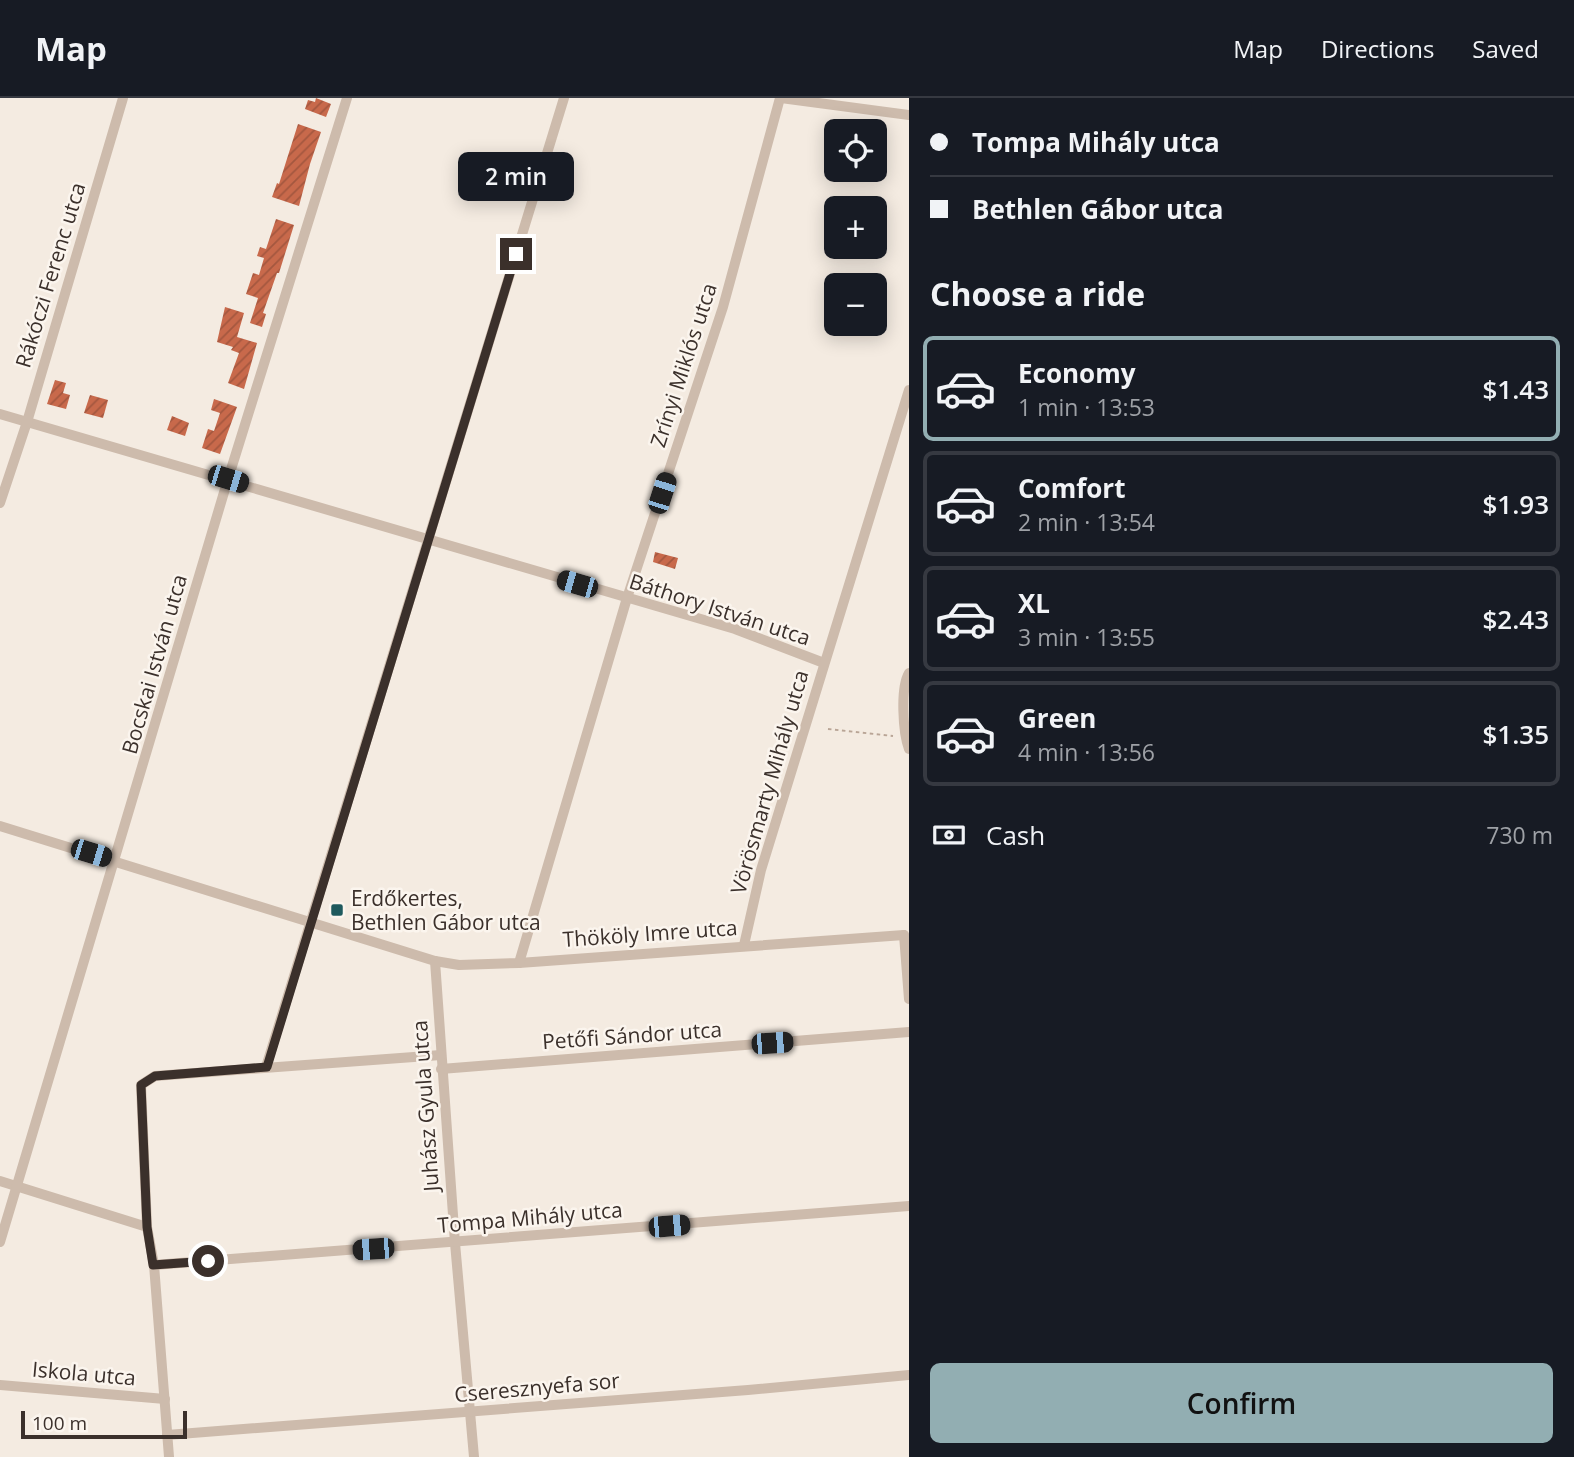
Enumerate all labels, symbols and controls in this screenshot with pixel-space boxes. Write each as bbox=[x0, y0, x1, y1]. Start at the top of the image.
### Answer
text: Map bbox=[35, 26, 107, 71]
text: Map bbox=[1233, 32, 1283, 65]
text: Directions bbox=[1321, 32, 1434, 65]
text: Saved bbox=[1472, 32, 1539, 65]
map controls bbox=[824, 119, 887, 336]
button: locate bbox=[824, 119, 887, 182]
text: Tompa Mihály utca bbox=[972, 124, 1220, 160]
callout: 2 min bbox=[458, 152, 574, 202]
text: 2 min bbox=[485, 160, 547, 192]
street label: Rákóczi Ferenc utca bbox=[8, 179, 92, 371]
text: Bethlen Gábor utca bbox=[972, 191, 1223, 227]
button: + bbox=[824, 196, 887, 259]
route end bbox=[500, 238, 532, 270]
text: Choose a ride bbox=[930, 272, 1145, 315]
button: − bbox=[824, 273, 887, 336]
street label: Zrínyi Miklós utca bbox=[643, 279, 723, 451]
text: Economy bbox=[1018, 355, 1136, 391]
icon: car bbox=[934, 357, 997, 420]
text: $1.43 bbox=[1482, 371, 1549, 407]
text: 1 min · 13:53 bbox=[1018, 391, 1155, 423]
car bbox=[205, 463, 252, 495]
car bbox=[646, 470, 679, 516]
text: Comfort bbox=[1018, 470, 1125, 506]
icon: car bbox=[934, 472, 997, 535]
text: $1.93 bbox=[1482, 486, 1549, 522]
text: 2 min · 13:54 bbox=[1018, 506, 1155, 538]
street label: Báthory István utca bbox=[626, 567, 814, 651]
car bbox=[554, 568, 601, 600]
street label: Bocskai István utca bbox=[115, 571, 193, 757]
text: XL bbox=[1018, 585, 1050, 621]
icon: car bbox=[934, 587, 997, 650]
text: $2.43 bbox=[1482, 601, 1549, 637]
text: 3 min · 13:55 bbox=[1018, 621, 1155, 653]
street label: Vörösmarty Mihály utca bbox=[724, 667, 814, 897]
text: Green bbox=[1018, 700, 1096, 736]
icon: car bbox=[934, 702, 997, 765]
text: $1.35 bbox=[1482, 716, 1549, 752]
text: 4 min · 13:56 bbox=[1018, 736, 1155, 768]
icon: cash bbox=[930, 816, 968, 854]
text: Cash bbox=[986, 817, 1045, 853]
text: 730 m bbox=[1486, 819, 1553, 851]
car bbox=[68, 837, 115, 869]
place label: Erdőkertes, Bethlen Gábor utca bbox=[351, 884, 541, 936]
marker: Erdőkertes, Bethlen Gábor utca bbox=[329, 902, 345, 918]
street label: Thököly Imre utca bbox=[562, 913, 738, 953]
street label: Petőfi Sándor utca bbox=[541, 1015, 723, 1055]
street label: Juhász Gyula utca bbox=[405, 1019, 445, 1195]
car bbox=[751, 1031, 794, 1055]
street label: Tompa Mihály utca bbox=[436, 1195, 624, 1239]
car bbox=[648, 1214, 691, 1238]
car bbox=[352, 1237, 395, 1261]
route start bbox=[192, 1245, 224, 1277]
street label: Iskola utca bbox=[31, 1355, 137, 1391]
button: Confirm bbox=[930, 1363, 1553, 1443]
street label: Cseresznyefa sor bbox=[453, 1366, 621, 1408]
scale bar bbox=[21, 1408, 187, 1440]
text: 100 m bbox=[32, 1410, 87, 1436]

